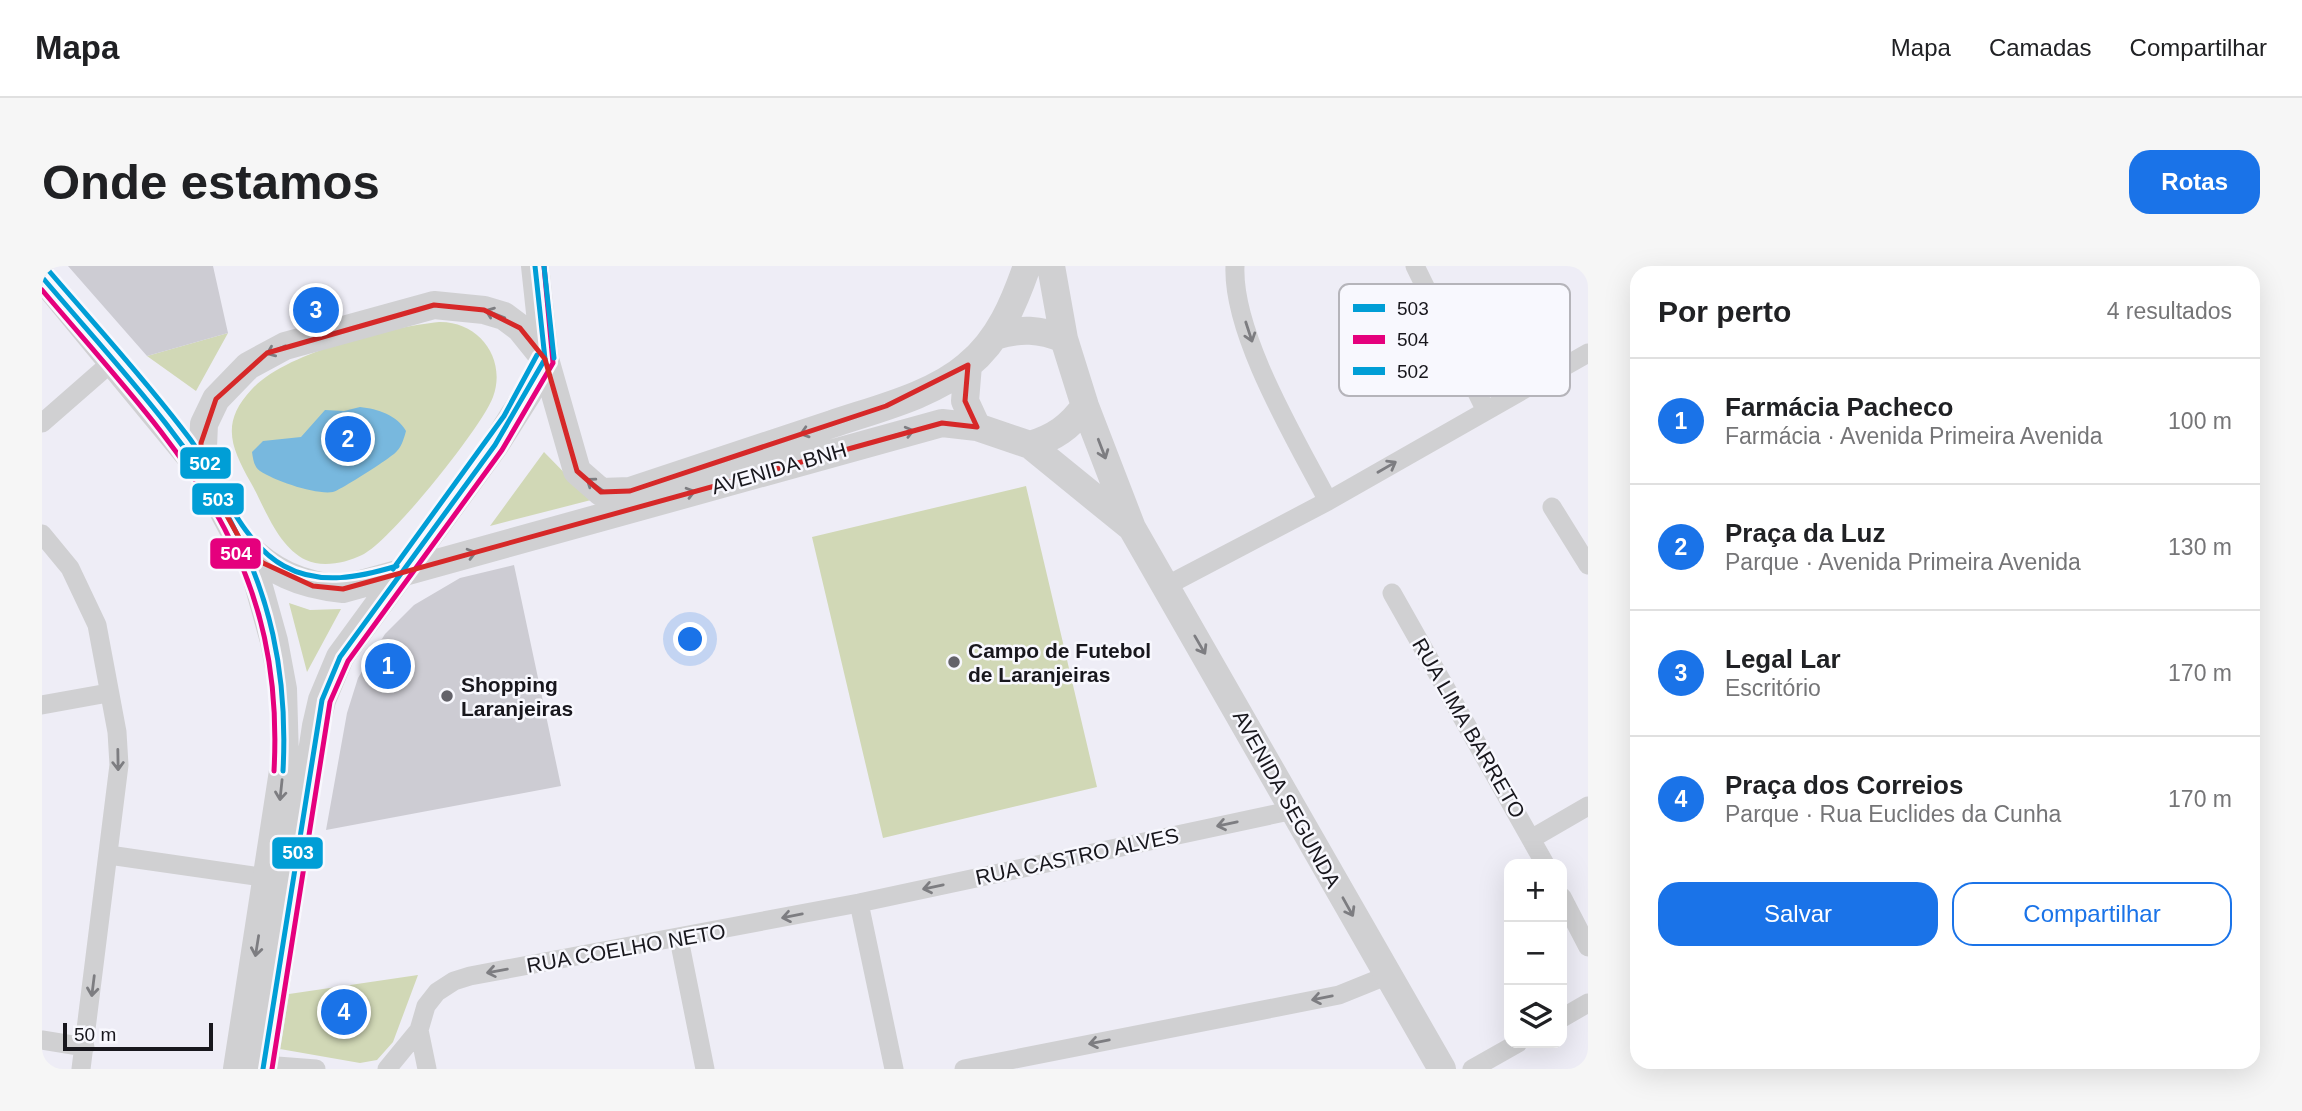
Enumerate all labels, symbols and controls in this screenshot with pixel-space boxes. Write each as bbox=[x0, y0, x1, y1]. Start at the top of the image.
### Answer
text: Mapa bbox=[35, 29, 119, 66]
text: Mapa bbox=[1891, 34, 1951, 61]
text: Camadas bbox=[1989, 34, 2092, 61]
text: Compartilhar bbox=[2130, 34, 2267, 61]
button: Rotas bbox=[2129, 150, 2260, 214]
text: Onde estamos bbox=[42, 155, 380, 209]
pin: 3 bbox=[293, 284, 339, 336]
legend bbox=[1339, 284, 1570, 396]
text: Por perto bbox=[1658, 295, 1791, 328]
text: 503 bbox=[1397, 298, 1429, 319]
text: 4 resultados bbox=[2107, 298, 2232, 324]
one-way arrow bbox=[485, 307, 507, 319]
one-way arrow bbox=[1243, 321, 1256, 343]
text: 504 bbox=[1397, 329, 1429, 350]
one-way arrow bbox=[265, 344, 287, 357]
text: 502 bbox=[1397, 361, 1429, 382]
text: Farmácia Pacheco bbox=[1725, 392, 1953, 422]
text: 1 bbox=[1675, 408, 1687, 434]
text: 100 m bbox=[2168, 408, 2232, 434]
pin: 2 bbox=[325, 413, 371, 465]
text: Farmácia · Avenida Primeira Avenida bbox=[1725, 423, 2103, 449]
one-way arrow bbox=[800, 426, 822, 438]
one-way arrow bbox=[893, 426, 915, 439]
street label: AVENIDA BNH bbox=[709, 438, 849, 498]
one-way arrow bbox=[1096, 438, 1109, 460]
line badge: 502 bbox=[179, 446, 232, 480]
text: 502 bbox=[189, 453, 221, 474]
one-way arrow bbox=[1377, 460, 1397, 474]
one-way arrow bbox=[586, 478, 605, 492]
line badge: 503 bbox=[191, 482, 245, 516]
one-way arrow bbox=[674, 486, 696, 499]
text: 503 bbox=[202, 489, 234, 510]
text: Praça da Luz bbox=[1725, 518, 1885, 548]
text: 2 bbox=[1675, 534, 1687, 560]
text: 130 m bbox=[2168, 534, 2232, 560]
line badge: 504 bbox=[209, 537, 262, 570]
text: 504 bbox=[220, 543, 252, 564]
one-way arrow bbox=[454, 548, 477, 561]
text: Parque · Avenida Primeira Avenida bbox=[1725, 549, 2081, 575]
your location bbox=[673, 622, 707, 656]
street label: RUA LIMA BARRETO bbox=[1408, 634, 1530, 822]
one-way arrow bbox=[1193, 635, 1207, 655]
place label: Campo de Futebol de Laranjeiras bbox=[968, 639, 1151, 686]
pin: 1 bbox=[365, 640, 411, 692]
text: Legal Lar bbox=[1725, 644, 1841, 674]
marker: Campo de Futebol de Laranjeiras bbox=[946, 654, 962, 670]
text: 3 bbox=[1675, 660, 1687, 686]
text: 170 m bbox=[2168, 660, 2232, 686]
place label: Shopping Laranjeiras bbox=[461, 673, 573, 720]
text: Escritório bbox=[1725, 675, 1821, 701]
marker: Shopping Laranjeiras bbox=[439, 688, 455, 704]
street label: AVENIDA SEGUNDA bbox=[1229, 706, 1345, 892]
one-way arrow bbox=[112, 749, 125, 772]
text: Praça dos Correios bbox=[1725, 770, 1963, 800]
one-way arrow bbox=[275, 778, 288, 801]
text: 4 bbox=[1675, 786, 1687, 812]
text: 170 m bbox=[2168, 786, 2232, 812]
text: Parque · Rua Euclides da Cunha bbox=[1725, 801, 2061, 827]
one-way arrow bbox=[1216, 818, 1239, 832]
street label: RUA CASTRO ALVES bbox=[973, 823, 1181, 889]
line badge: 503 bbox=[271, 836, 324, 870]
text: 503 bbox=[282, 842, 314, 863]
map controls bbox=[1504, 859, 1567, 1048]
button: + bbox=[1504, 859, 1567, 922]
one-way arrow bbox=[922, 880, 945, 894]
button: Salvar bbox=[1658, 882, 1938, 946]
button: Compartilhar bbox=[1952, 882, 2232, 946]
one-way arrow bbox=[1342, 896, 1355, 917]
one-way arrow bbox=[781, 910, 804, 923]
street label: RUA COELHO NETO bbox=[525, 919, 727, 977]
button: − bbox=[1504, 922, 1567, 985]
one-way arrow bbox=[250, 934, 263, 957]
one-way arrow bbox=[486, 965, 508, 979]
one-way arrow bbox=[86, 974, 99, 997]
button: layers bbox=[1504, 985, 1567, 1048]
pin: 4 bbox=[321, 986, 367, 1038]
one-way arrow bbox=[1311, 992, 1334, 1006]
scale bar bbox=[63, 1020, 214, 1052]
text: 50 m bbox=[74, 1024, 116, 1045]
one-way arrow bbox=[1088, 1036, 1111, 1050]

